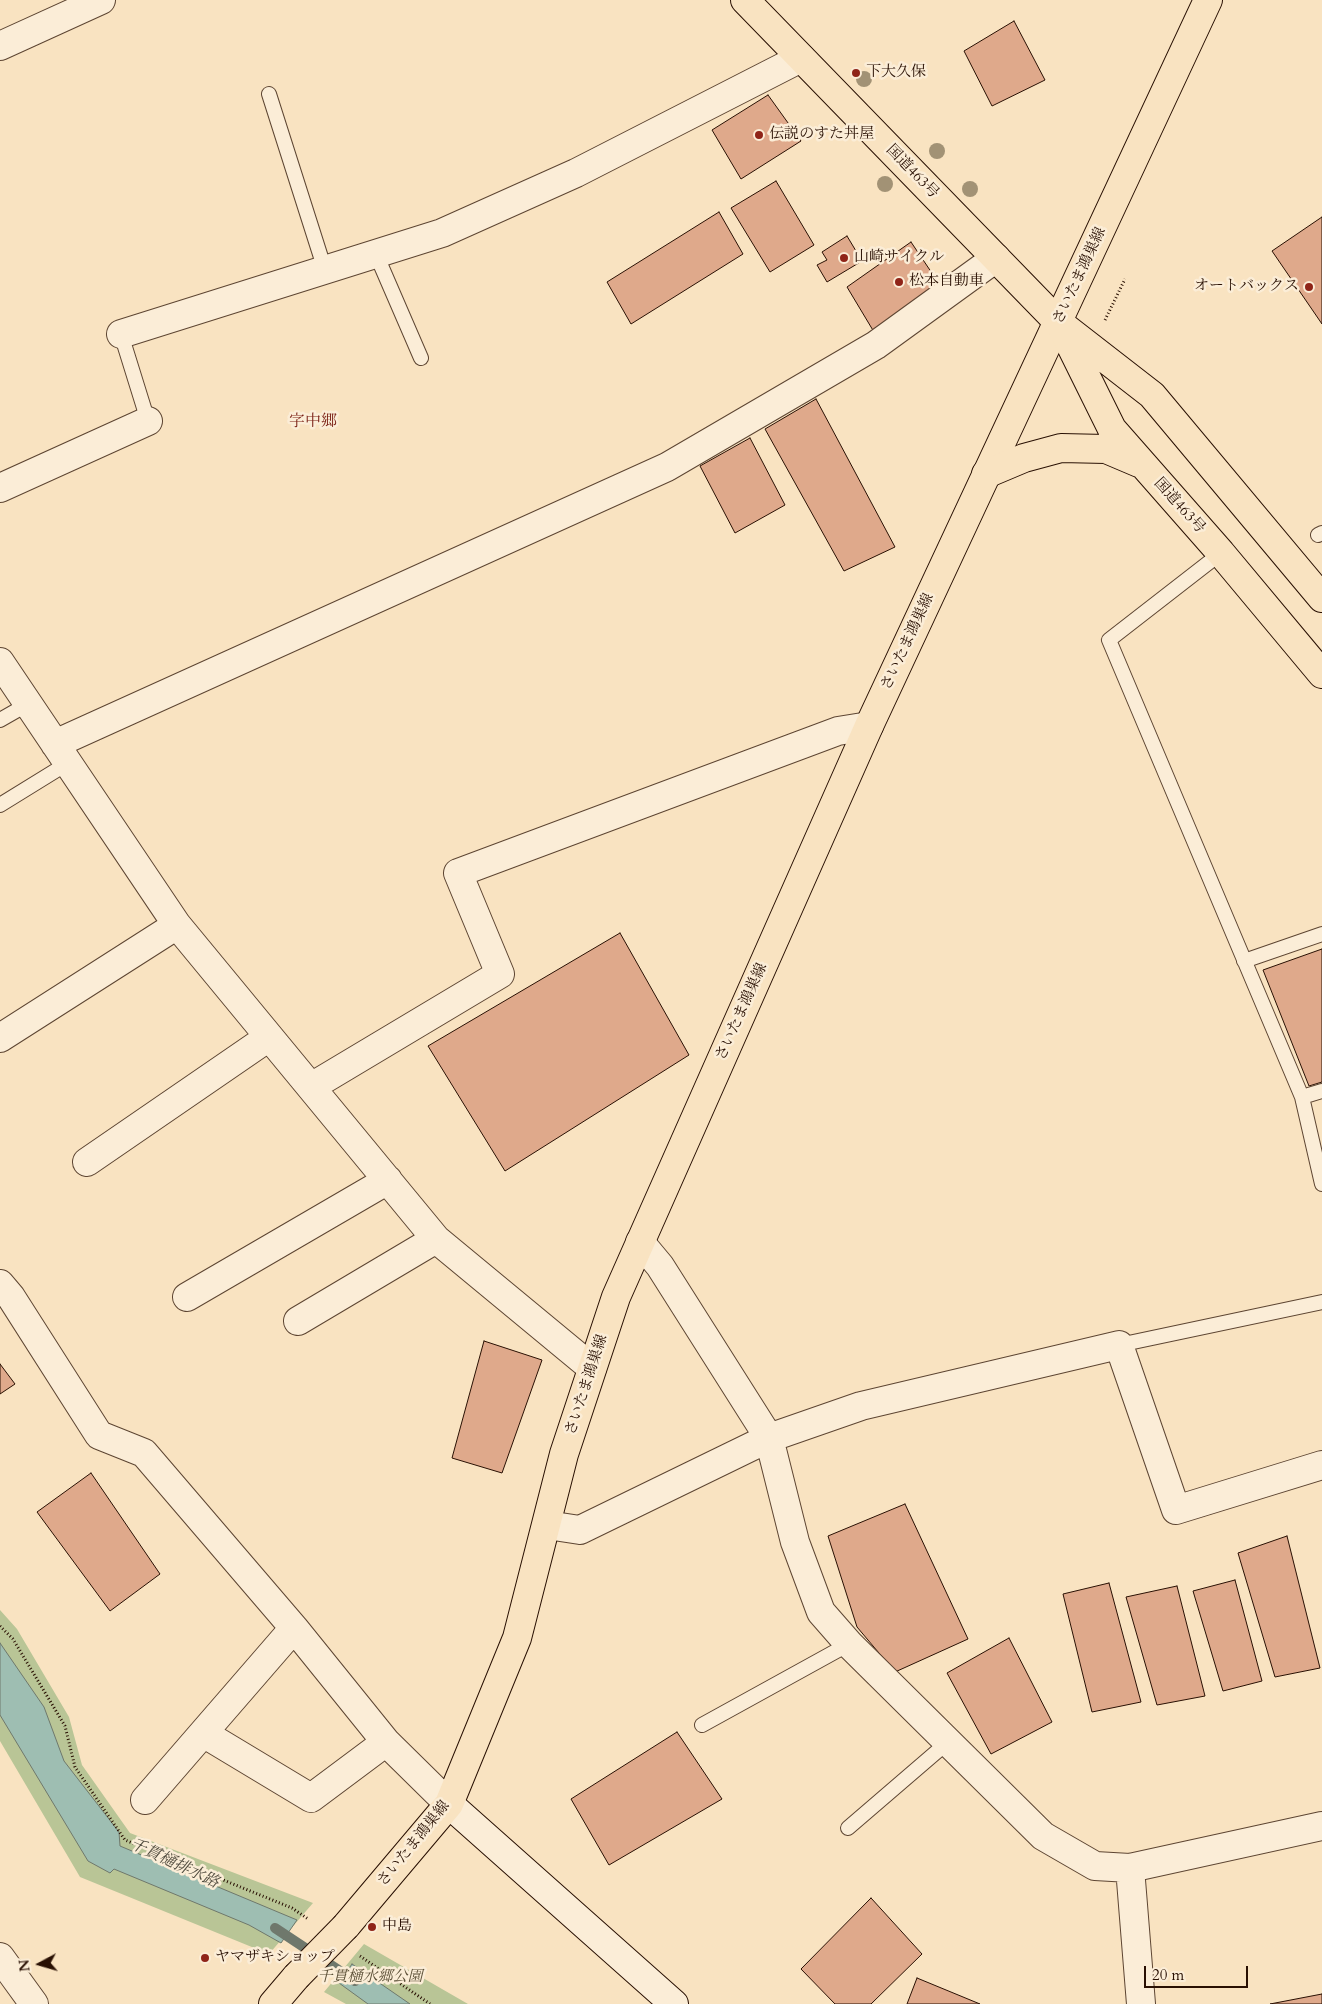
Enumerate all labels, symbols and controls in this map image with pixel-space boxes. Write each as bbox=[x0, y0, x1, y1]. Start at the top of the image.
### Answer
place label: 下大久保 bbox=[866, 64, 926, 82]
marker: 下大久保 bbox=[850, 67, 862, 79]
place label: 伝説のすた丼屋 bbox=[769, 126, 874, 144]
marker: 伝説のすた丼屋 bbox=[753, 129, 765, 141]
street label: 国道463号 bbox=[882, 141, 942, 203]
street label: さいたま鴻巣線 bbox=[1050, 225, 1110, 327]
place label: 山崎サイクル bbox=[854, 249, 944, 267]
marker: 山崎サイクル bbox=[838, 252, 850, 264]
place label: 松本自動車 bbox=[909, 273, 984, 291]
marker: 松本自動車 bbox=[893, 276, 905, 288]
place label: オートバックス bbox=[1194, 278, 1299, 296]
marker: オートバックス bbox=[1303, 281, 1315, 293]
district label: 字中郷 bbox=[289, 412, 337, 432]
street label: 国道463号 bbox=[1150, 475, 1208, 537]
street label: さいたま鴻巣線 bbox=[878, 591, 938, 693]
street label: さいたま鴻巣線 bbox=[712, 960, 772, 1064]
street label: さいたま鴻巣線 bbox=[562, 1332, 612, 1438]
street label: さいたま鴻巣線 bbox=[374, 1798, 454, 1890]
water label: 千貫樋排水路 bbox=[126, 1835, 222, 1893]
place label: 中島 bbox=[382, 1918, 412, 1936]
marker: 中島 bbox=[366, 1921, 378, 1933]
north arrow bbox=[15, 1939, 65, 1989]
place label: ヤマザキショップ bbox=[215, 1949, 335, 1967]
marker: ヤマザキショップ bbox=[199, 1952, 211, 1964]
scale bar bbox=[1147, 1956, 1251, 1988]
text: N bbox=[15, 1959, 35, 1973]
text: 20 m bbox=[1152, 1965, 1184, 1985]
park label: 千貫樋水郷公園 bbox=[318, 1969, 422, 1987]

